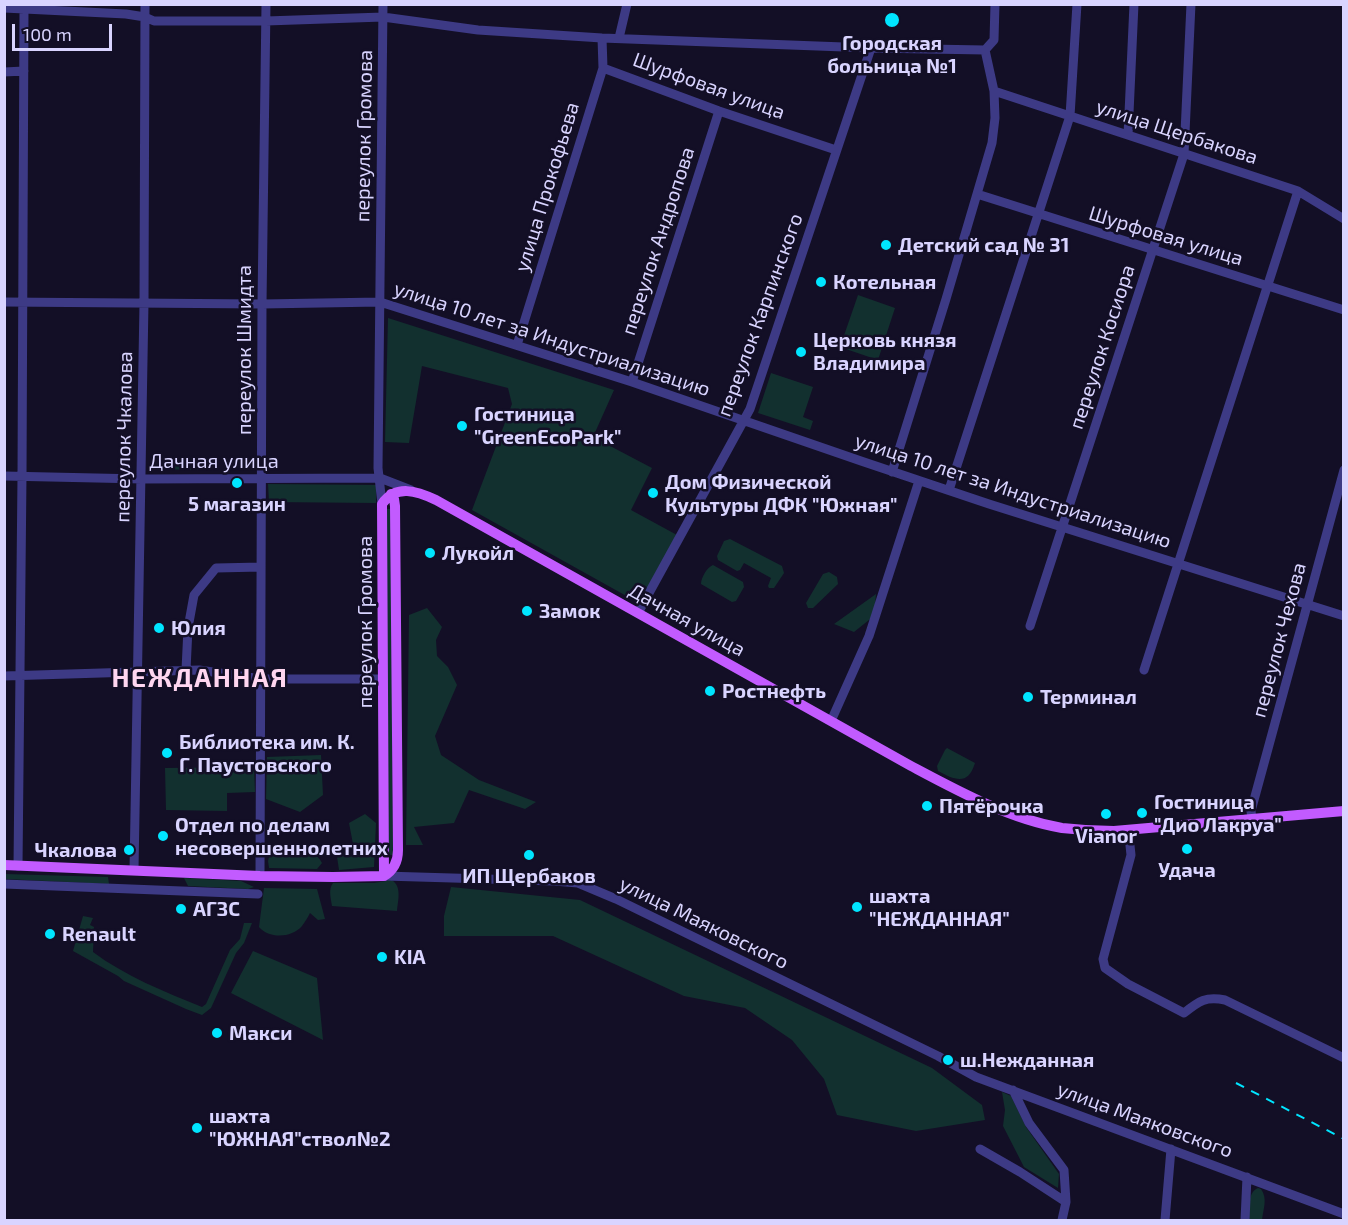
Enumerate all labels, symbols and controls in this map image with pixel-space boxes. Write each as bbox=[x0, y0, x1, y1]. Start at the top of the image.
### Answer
marker: Городская больница №1 bbox=[883, 11, 901, 29]
scale bar bbox=[15, 12, 116, 50]
text: 100 m bbox=[23, 23, 72, 45]
place label: Городская больница №1 bbox=[827, 31, 957, 78]
street label: Шурфовая улица bbox=[630, 47, 788, 125]
street label: переулок Громова bbox=[350, 50, 378, 222]
street label: улица Щербакова bbox=[1093, 95, 1261, 169]
street label: улица Прокофьева bbox=[510, 99, 584, 275]
street label: переулок Андропова bbox=[616, 144, 700, 338]
street label: Шурфовая улица bbox=[1086, 201, 1246, 271]
street label: переулок Карпинского bbox=[712, 210, 808, 420]
place label: Детский сад № 31 bbox=[898, 233, 1069, 257]
marker: Детский сад № 31 bbox=[879, 238, 893, 252]
street label: переулок Косиора bbox=[1064, 262, 1140, 432]
street label: переулок Шмидта bbox=[232, 265, 256, 435]
place label: Котельная bbox=[833, 270, 936, 294]
marker: Котельная bbox=[814, 275, 828, 289]
street label: улица 10 лет за Индустриализацию bbox=[391, 276, 713, 402]
place label: Церковь князя Владимира bbox=[813, 328, 957, 375]
marker: Церковь князя Владимира bbox=[794, 345, 808, 359]
street label: переулок Чкалова bbox=[111, 351, 137, 523]
place label: Гостиница "GreenEcoPark" bbox=[474, 402, 622, 449]
marker: Гостиница "GreenEcoPark" bbox=[455, 419, 469, 433]
street label: улица 10 лет за Индустриализацию bbox=[852, 428, 1174, 554]
street label: Дачная улица bbox=[149, 449, 279, 473]
place label: Дом Физической Культуры ДФК "Южная" bbox=[665, 470, 898, 517]
marker: 5 магазин bbox=[230, 476, 244, 490]
marker: Дом Физической Культуры ДФК "Южная" bbox=[646, 486, 660, 500]
place label: 5 магазин bbox=[188, 492, 286, 516]
street label: переулок Громова bbox=[353, 536, 377, 708]
place label: Лукойл bbox=[442, 541, 514, 565]
marker: Лукойл bbox=[423, 546, 437, 560]
street label: переулок Чехова bbox=[1247, 560, 1311, 720]
street label: Дачная улица bbox=[625, 578, 749, 662]
place label: Замок bbox=[539, 599, 601, 623]
marker: Замок bbox=[520, 604, 534, 618]
place label: Юлия bbox=[171, 616, 226, 640]
marker: Юлия bbox=[152, 621, 166, 635]
district label: НЕЖДАННАЯ bbox=[112, 662, 288, 694]
place label: Ростнефть bbox=[722, 679, 826, 703]
marker: Ростнефть bbox=[703, 684, 717, 698]
place label: Терминал bbox=[1040, 685, 1137, 709]
marker: Терминал bbox=[1021, 690, 1035, 704]
place label: Библиотека им. К. Г. Паустовского bbox=[179, 730, 355, 777]
marker: Библиотека им. К. Г. Паустовского bbox=[160, 746, 174, 760]
place label: Гостиница "Дио Лакруа" bbox=[1154, 790, 1282, 837]
place label: Пятёрочка bbox=[939, 794, 1044, 818]
marker: Пятёрочка bbox=[920, 799, 934, 813]
marker: Гостиница "Дио Лакруа" bbox=[1135, 806, 1149, 820]
marker: Vianor bbox=[1099, 807, 1113, 821]
place label: Отдел по делам несовершеннолетних bbox=[175, 813, 388, 860]
place label: Vianor bbox=[1075, 824, 1137, 848]
marker: Отдел по делам несовершеннолетних bbox=[156, 829, 170, 843]
place label: Чкалова bbox=[34, 838, 117, 862]
marker: Удача bbox=[1180, 842, 1194, 856]
marker: Чкалова bbox=[122, 843, 136, 857]
marker: ИП Щербаков bbox=[522, 848, 536, 862]
place label: Удача bbox=[1158, 858, 1216, 882]
place label: ИП Щербаков bbox=[462, 864, 596, 888]
street label: улица Маяковского bbox=[615, 872, 793, 974]
place label: шахта "НЕЖДАННАЯ" bbox=[869, 884, 1010, 931]
place label: АГЗС bbox=[193, 897, 240, 921]
marker: шахта "НЕЖДАННАЯ" bbox=[850, 900, 864, 914]
marker: АГЗС bbox=[174, 902, 188, 916]
place label: Renault bbox=[62, 922, 136, 946]
marker: Renault bbox=[43, 927, 57, 941]
place label: KIA bbox=[394, 945, 426, 969]
marker: KIA bbox=[375, 950, 389, 964]
place label: Макси bbox=[229, 1021, 292, 1045]
marker: Макси bbox=[210, 1026, 224, 1040]
place label: ш.Нежданная bbox=[960, 1048, 1094, 1072]
marker: ш.Нежданная bbox=[941, 1053, 955, 1067]
street label: улица Маяковского bbox=[1054, 1077, 1236, 1163]
place label: шахта "ЮЖНАЯ"ствол№2 bbox=[209, 1104, 391, 1151]
marker: шахта "ЮЖНАЯ"ствол№2 bbox=[190, 1121, 204, 1135]

